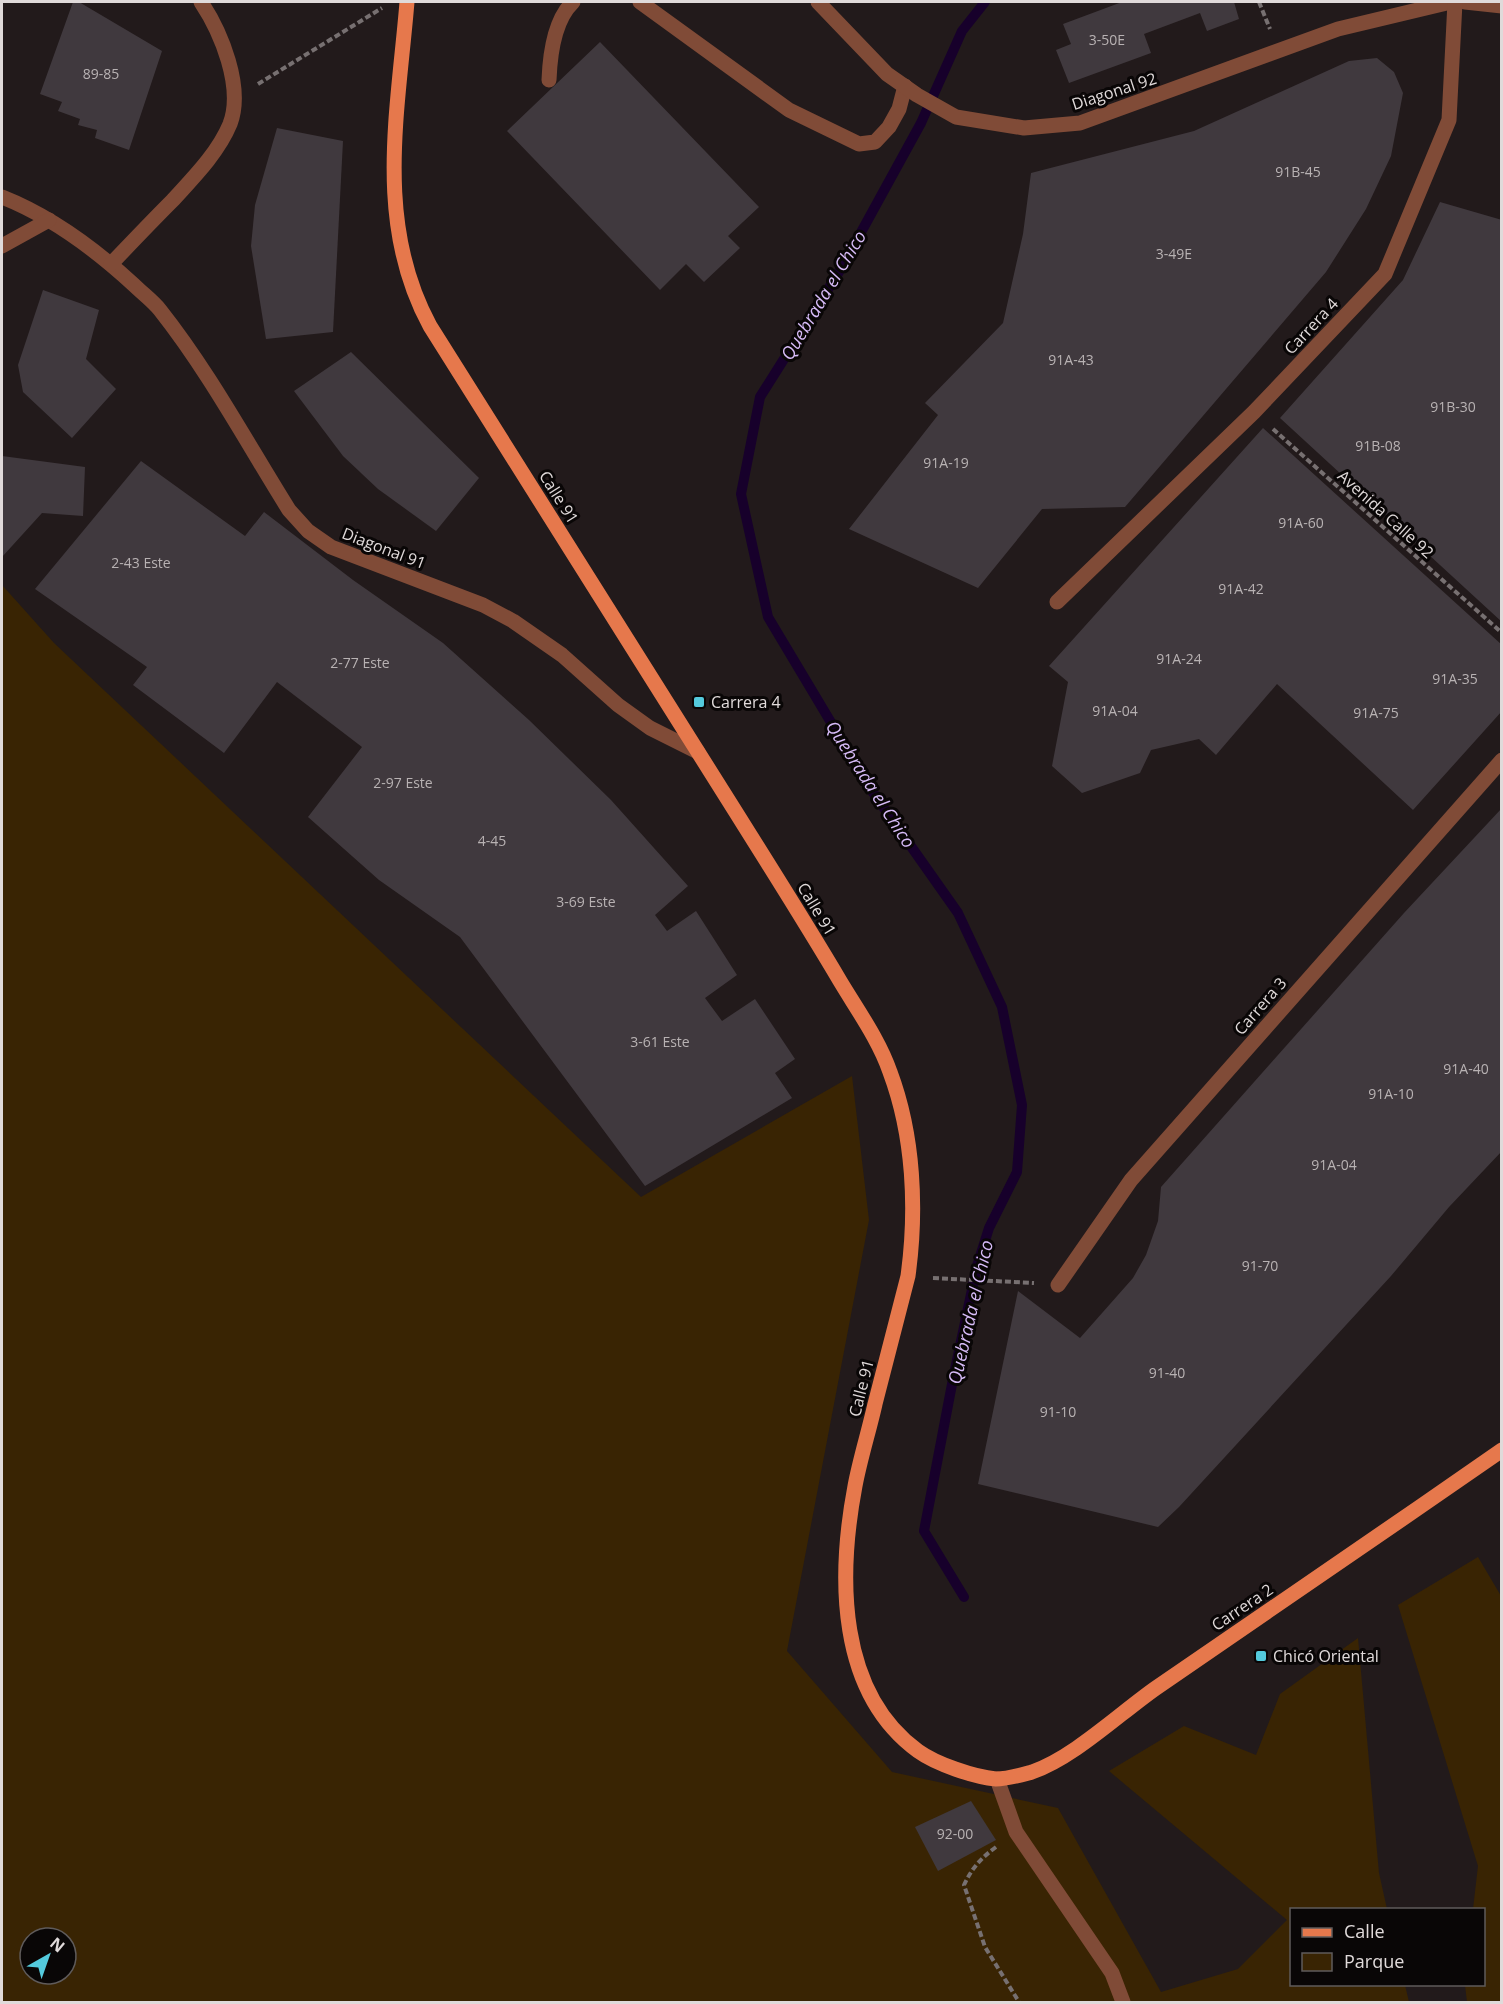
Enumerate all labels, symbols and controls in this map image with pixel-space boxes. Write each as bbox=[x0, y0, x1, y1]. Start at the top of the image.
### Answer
house number: 3-50E bbox=[1089, 30, 1125, 49]
house number: 89-85 bbox=[83, 64, 119, 83]
street label: Diagonal 92 bbox=[1069, 67, 1159, 115]
house number: 91B-45 bbox=[1275, 162, 1321, 181]
water label: Quebrada el Chico bbox=[775, 226, 871, 364]
house number: 3-49E bbox=[1156, 244, 1192, 263]
street label: Carrera 4 bbox=[1279, 293, 1343, 359]
house number: 91A-43 bbox=[1048, 350, 1094, 369]
house number: 91B-30 bbox=[1430, 397, 1476, 416]
house number: 91B-08 bbox=[1355, 436, 1401, 455]
house number: 91A-19 bbox=[923, 453, 969, 472]
street label: Avenida Calle 92 bbox=[1333, 465, 1439, 563]
street label: Calle 91 bbox=[534, 466, 584, 528]
house number: 91A-60 bbox=[1278, 513, 1324, 532]
street label: Diagonal 91 bbox=[339, 522, 429, 574]
house number: 2-43 Este bbox=[111, 553, 171, 572]
house number: 91A-42 bbox=[1218, 579, 1264, 598]
house number: 91A-24 bbox=[1156, 649, 1202, 668]
house number: 2-77 Este bbox=[330, 653, 390, 672]
house number: 91A-35 bbox=[1432, 669, 1478, 688]
place label: Carrera 4 bbox=[711, 691, 781, 713]
marker: Carrera 4 bbox=[692, 695, 706, 709]
house number: 91A-04 bbox=[1092, 701, 1138, 720]
house number: 91A-75 bbox=[1353, 703, 1399, 722]
water label: Quebrada el Chico bbox=[821, 716, 921, 852]
house number: 2-97 Este bbox=[373, 773, 433, 792]
house number: 4-45 bbox=[478, 831, 506, 850]
street label: Calle 91 bbox=[793, 878, 841, 940]
house number: 3-69 Este bbox=[556, 892, 616, 911]
street label: Carrera 3 bbox=[1229, 972, 1291, 1040]
house number: 3-61 Este bbox=[630, 1032, 690, 1051]
house number: 91A-40 bbox=[1443, 1059, 1489, 1078]
house number: 91A-10 bbox=[1368, 1084, 1414, 1103]
house number: 91A-04 bbox=[1311, 1155, 1357, 1174]
water label: Quebrada el Chico bbox=[942, 1238, 998, 1386]
house number: 91-70 bbox=[1242, 1256, 1278, 1275]
street label: Calle 91 bbox=[843, 1357, 879, 1419]
house number: 91-40 bbox=[1149, 1363, 1185, 1382]
house number: 91-10 bbox=[1040, 1402, 1076, 1421]
street label: Carrera 2 bbox=[1207, 1578, 1277, 1636]
place label: Chicó Oriental bbox=[1273, 1645, 1379, 1667]
marker: Chicó Oriental bbox=[1254, 1649, 1268, 1663]
house number: 92-00 bbox=[937, 1824, 973, 1843]
legend bbox=[1290, 1908, 1485, 1986]
text: Calle bbox=[1344, 1919, 1385, 1943]
north arrow bbox=[18, 1926, 78, 1986]
text: N bbox=[46, 1932, 70, 1957]
text: Parque bbox=[1344, 1949, 1404, 1973]

